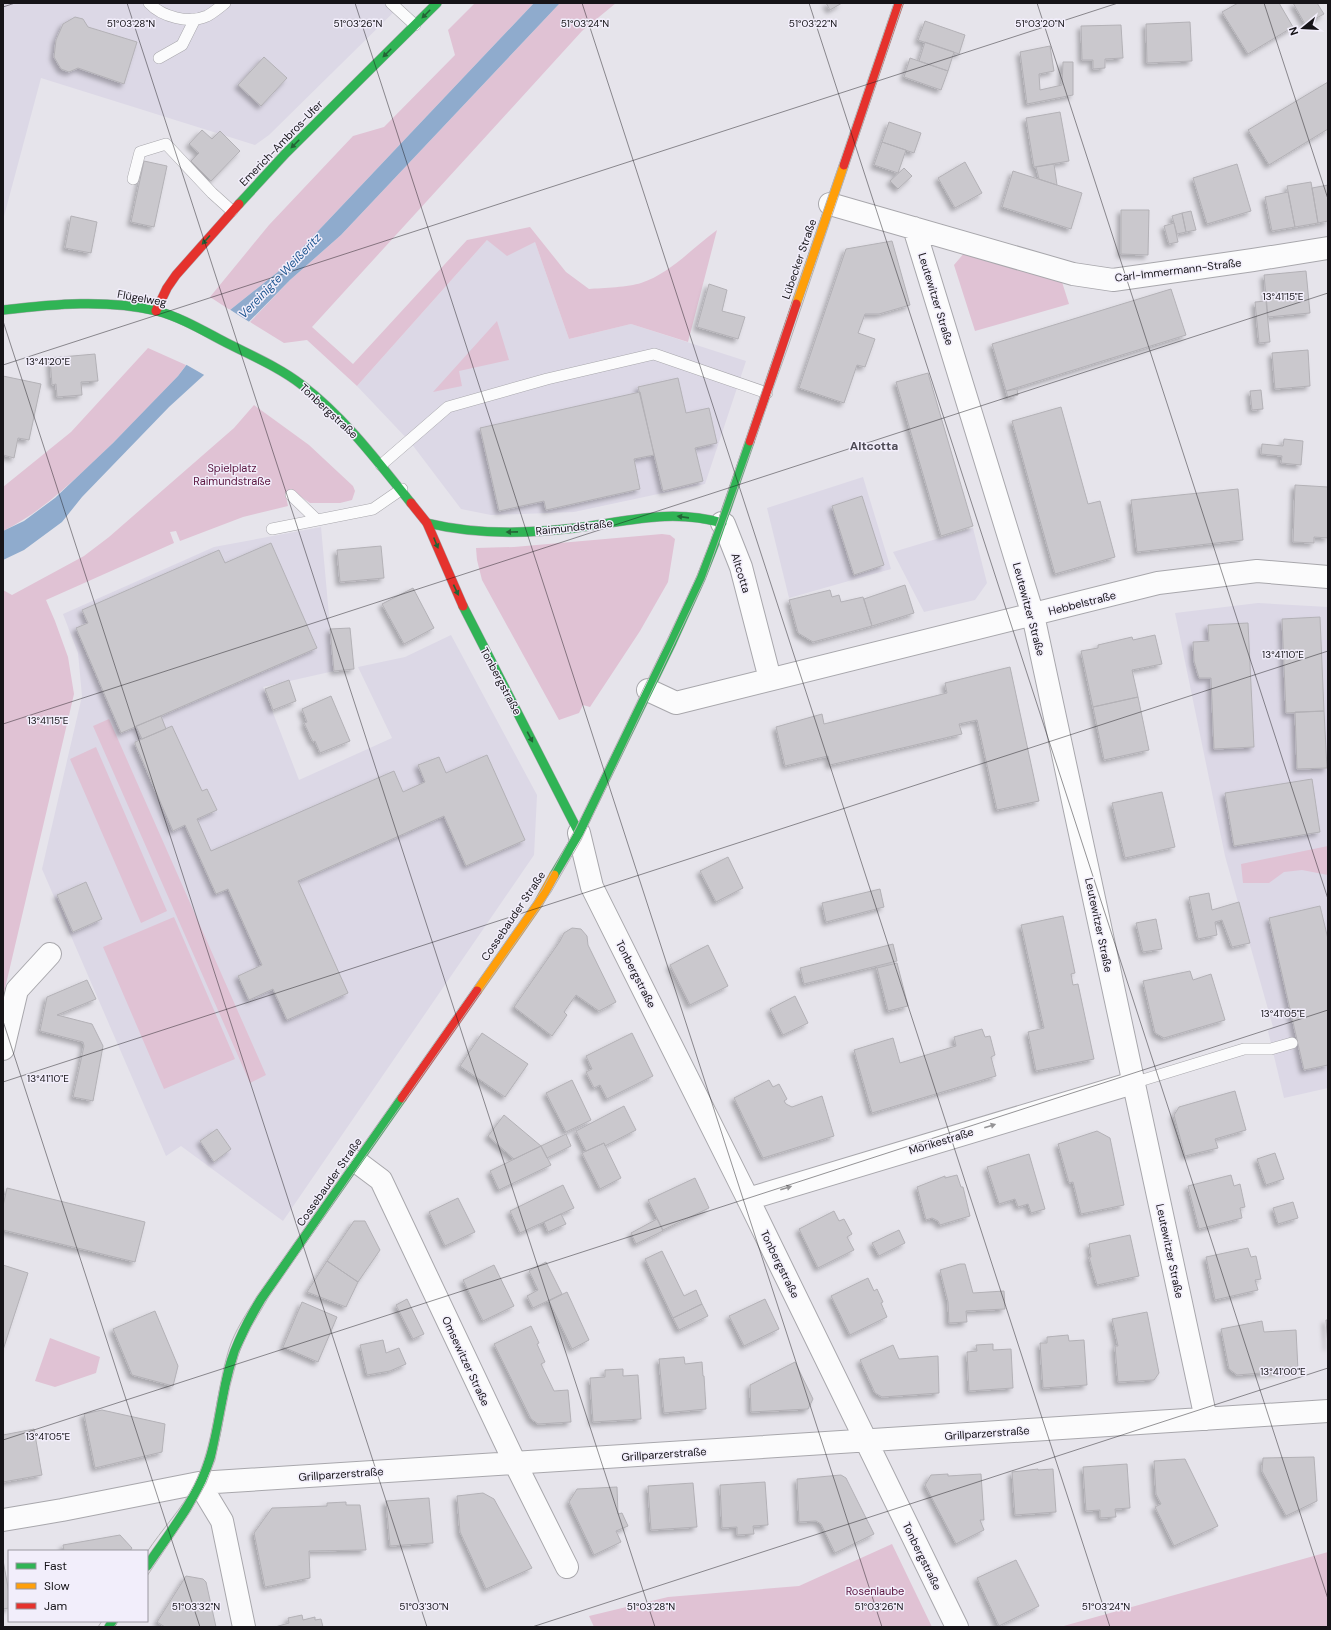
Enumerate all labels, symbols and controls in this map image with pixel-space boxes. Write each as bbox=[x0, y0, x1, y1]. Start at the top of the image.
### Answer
north arrow bbox=[1283, 8, 1323, 48]
one-way arrow bbox=[421, 9, 431, 19]
text: 51°03'28"N bbox=[107, 17, 155, 30]
text: 51°03'26"N bbox=[334, 17, 383, 30]
text: 51°03'24"N bbox=[561, 17, 609, 30]
text: 51°03'22"N bbox=[789, 17, 837, 30]
text: 51°03'20"N bbox=[1015, 17, 1065, 30]
text: N bbox=[1286, 25, 1301, 37]
one-way arrow bbox=[382, 48, 392, 58]
street label: Emerich-Ambros-Ufer bbox=[236, 97, 326, 189]
one-way arrow bbox=[290, 139, 300, 149]
street label: Lübecker Straße bbox=[779, 217, 819, 301]
water label: Vereinigte Weißeritz bbox=[235, 230, 325, 322]
one-way arrow bbox=[202, 234, 211, 245]
street label: Leutewitzer Straße bbox=[915, 251, 957, 347]
street label: Carl-Immermann-Straße bbox=[1114, 255, 1242, 285]
street label: Flügelweg bbox=[116, 287, 168, 309]
text: 13°41'15"E bbox=[1263, 290, 1304, 303]
text: 13°41'20"E bbox=[26, 355, 70, 368]
street label: Tonbergstraße bbox=[297, 381, 361, 441]
district label: Altcotta bbox=[850, 438, 898, 454]
park label: Spielplatz Raimundstraße bbox=[193, 461, 271, 488]
one-way arrow bbox=[677, 514, 689, 520]
street label: Raimundstraße bbox=[535, 516, 613, 538]
one-way arrow bbox=[505, 529, 518, 535]
one-way arrow bbox=[433, 538, 439, 550]
street label: Altcotta bbox=[728, 551, 754, 595]
street label: Leutewitzer Straße bbox=[1010, 561, 1048, 657]
one-way arrow bbox=[453, 584, 459, 596]
street label: Hebbelstraße bbox=[1047, 588, 1117, 618]
street label: Tonbergstraße bbox=[477, 645, 525, 717]
text: 13°41'10"E bbox=[1262, 648, 1304, 661]
text: 13°41'15"E bbox=[28, 714, 69, 727]
one-way arrow bbox=[527, 731, 534, 743]
street label: Cossebauder Straße bbox=[478, 869, 548, 963]
street label: Leutewitzer Straße bbox=[1082, 877, 1116, 973]
street label: Tonbergstraße bbox=[613, 938, 659, 1010]
text: 13°41'05"E bbox=[1261, 1007, 1306, 1020]
text: 13°41'10"E bbox=[27, 1072, 69, 1085]
one-way arrow bbox=[985, 1123, 997, 1129]
street label: Mörikestraße bbox=[907, 1125, 975, 1157]
street label: Cossebauder Straße bbox=[293, 1135, 365, 1229]
one-way arrow bbox=[780, 1185, 792, 1191]
street label: Leutewitzer Straße bbox=[1153, 1203, 1187, 1299]
street label: Tonbergstraße bbox=[757, 1228, 803, 1300]
street label: Omsewitzer Straße bbox=[439, 1314, 493, 1408]
text: 13°41'00"E bbox=[1260, 1365, 1306, 1378]
street label: Grillparzerstraße bbox=[944, 1423, 1030, 1443]
text: 13°41'05"E bbox=[26, 1430, 71, 1443]
street label: Grillparzerstraße bbox=[621, 1444, 707, 1464]
street label: Grillparzerstraße bbox=[298, 1464, 384, 1484]
street label: Tonbergstraße bbox=[899, 1520, 945, 1592]
legend bbox=[8, 1550, 148, 1622]
text: Fast bbox=[44, 1558, 67, 1574]
text: Slow bbox=[44, 1578, 70, 1594]
park label: Rosenlaube bbox=[846, 1584, 904, 1598]
text: Jam bbox=[44, 1598, 67, 1614]
text: 51°03'32"N bbox=[172, 1600, 220, 1613]
text: 51°03'30"N bbox=[399, 1600, 449, 1613]
text: 51°03'28"N bbox=[627, 1600, 675, 1613]
text: 51°03'26"N bbox=[855, 1600, 904, 1613]
text: 51°03'24"N bbox=[1082, 1600, 1130, 1613]

